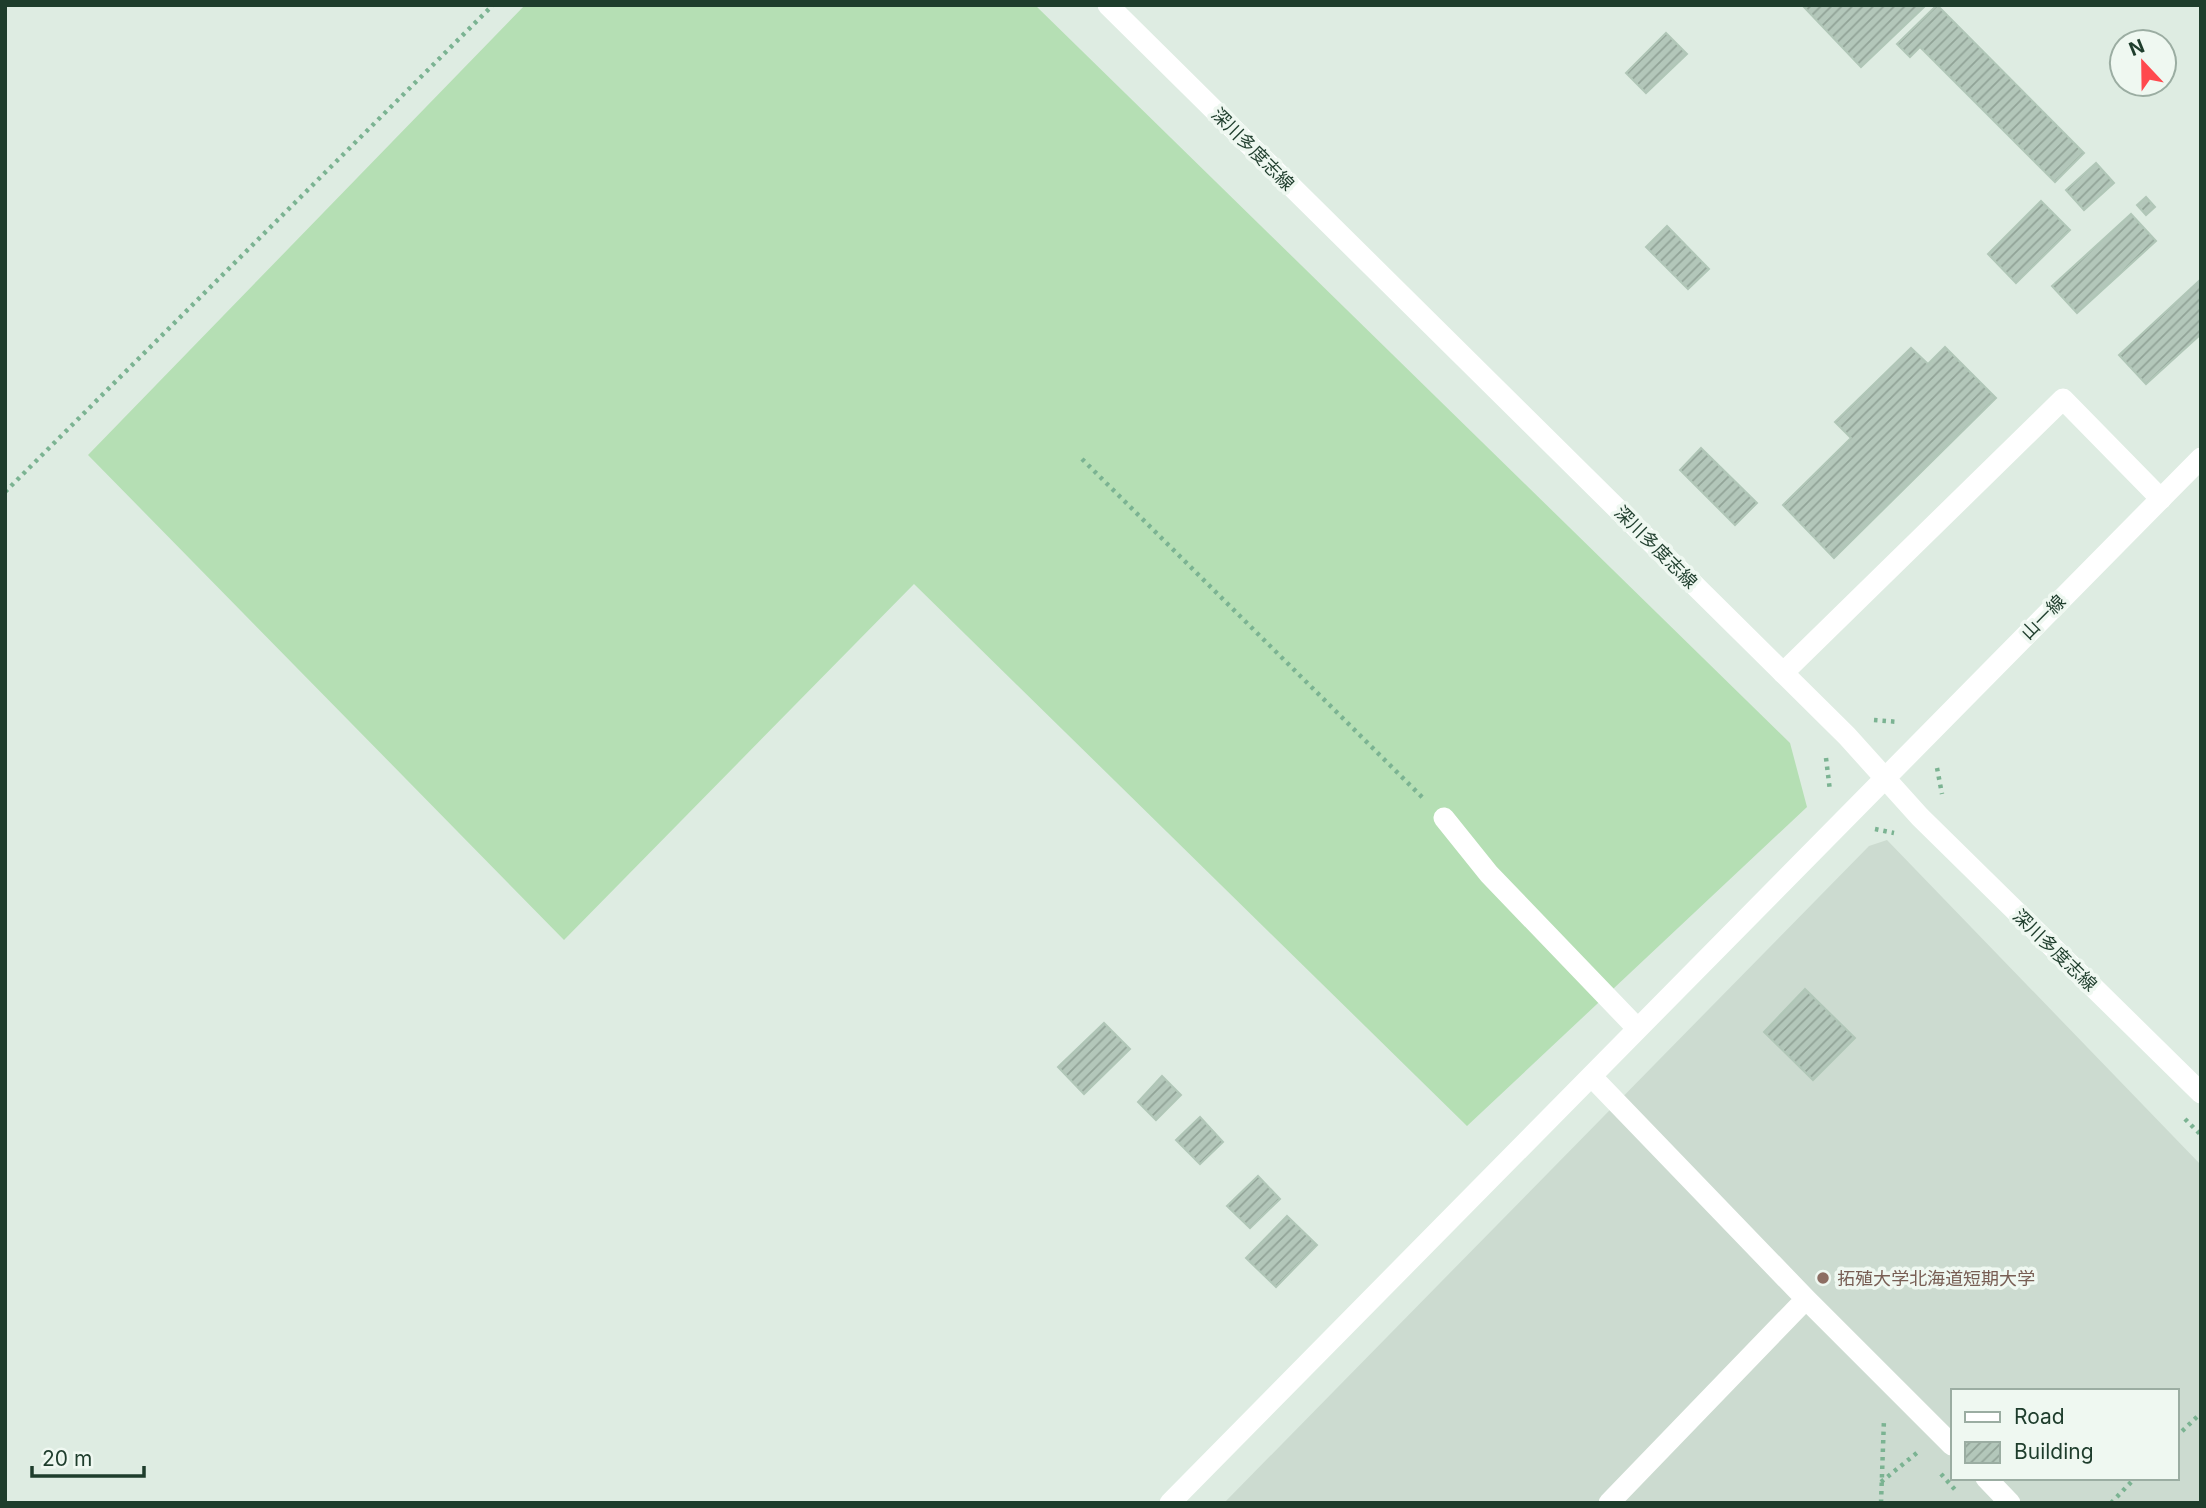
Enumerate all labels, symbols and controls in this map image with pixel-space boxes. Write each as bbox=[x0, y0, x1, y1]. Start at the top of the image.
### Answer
north arrow bbox=[2108, 28, 2178, 98]
text: N bbox=[2126, 34, 2148, 61]
street label: 深川多度志線 bbox=[1207, 103, 1299, 195]
street label: 深川多度志線 bbox=[1610, 501, 1702, 593]
street label: 山一線 bbox=[2016, 590, 2070, 644]
street label: 深川多度志線 bbox=[2009, 905, 2101, 995]
place label: 拓殖大学北海道短期大学 bbox=[1837, 1268, 2035, 1289]
marker: 拓殖大学北海道短期大学 bbox=[1815, 1270, 1831, 1286]
legend bbox=[1951, 1389, 2178, 1480]
text: Road bbox=[2014, 1404, 2065, 1429]
scale bar bbox=[32, 1434, 144, 1478]
text: Building bbox=[2014, 1439, 2094, 1464]
text: 20 m bbox=[42, 1446, 92, 1471]

